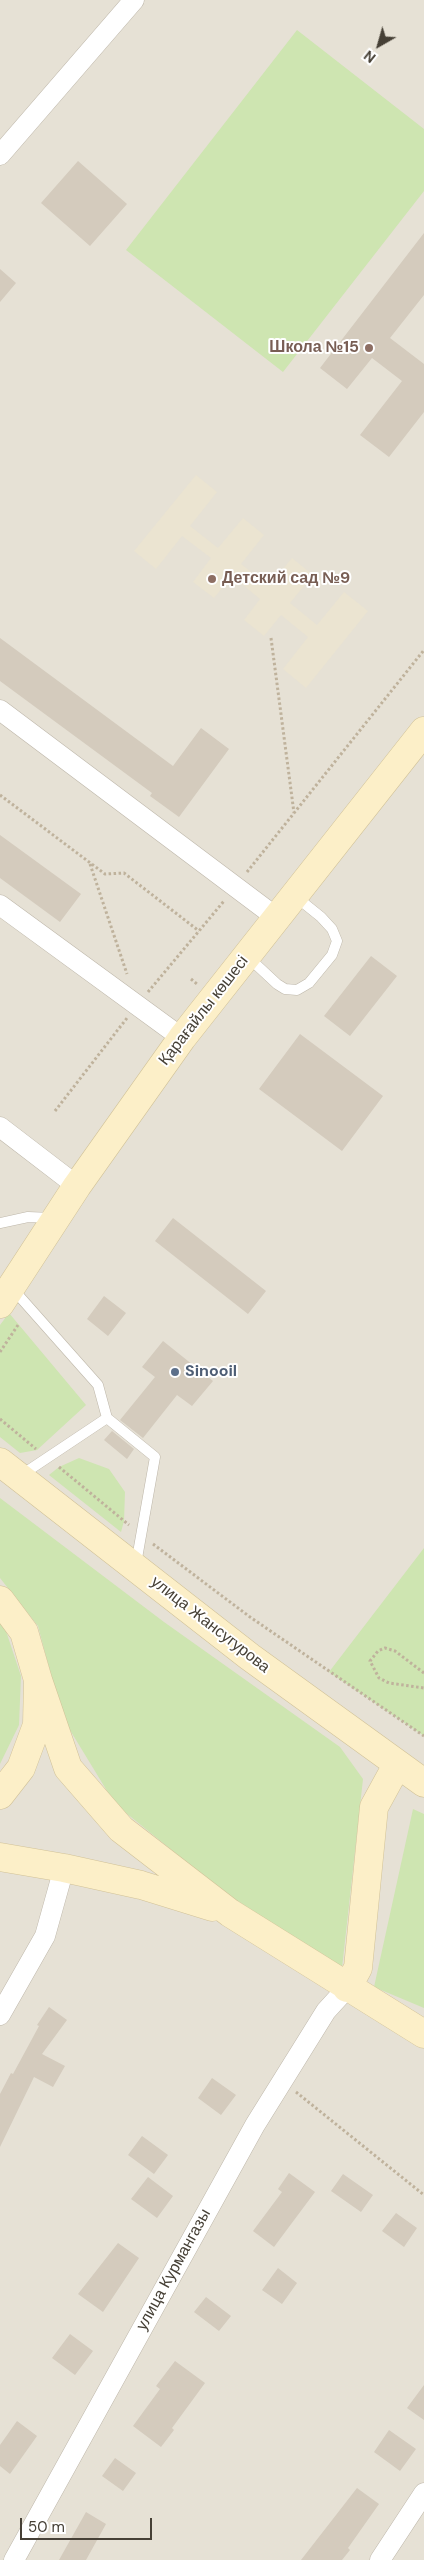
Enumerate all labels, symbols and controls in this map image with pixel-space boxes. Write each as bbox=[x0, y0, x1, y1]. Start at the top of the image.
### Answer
north arrow bbox=[354, 20, 404, 70]
text: N bbox=[360, 47, 379, 67]
place label: Школа №15 bbox=[269, 338, 359, 358]
marker: Школа №15 bbox=[363, 342, 375, 354]
place label: Детский сад №9 bbox=[222, 569, 350, 589]
marker: Детский сад №9 bbox=[206, 573, 218, 585]
street label: Қарағайлы көшесі bbox=[155, 952, 253, 1070]
place label: Sinooil bbox=[185, 1362, 237, 1382]
marker: Sinooil bbox=[169, 1366, 181, 1378]
street label: улица Жансугурова bbox=[147, 1573, 273, 1677]
street label: улица Курмангазы bbox=[133, 2206, 215, 2334]
scale bar bbox=[22, 2508, 155, 2540]
text: 50 m bbox=[28, 2517, 65, 2537]

